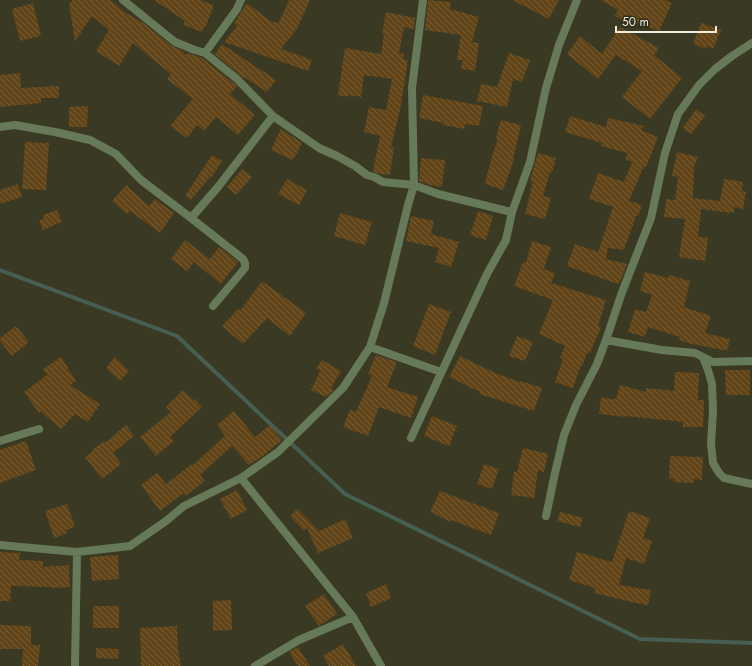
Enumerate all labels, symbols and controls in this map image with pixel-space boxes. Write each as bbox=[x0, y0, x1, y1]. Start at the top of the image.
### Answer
scale bar bbox=[616, 8, 716, 34]
text: 50 m bbox=[622, 13, 649, 31]

